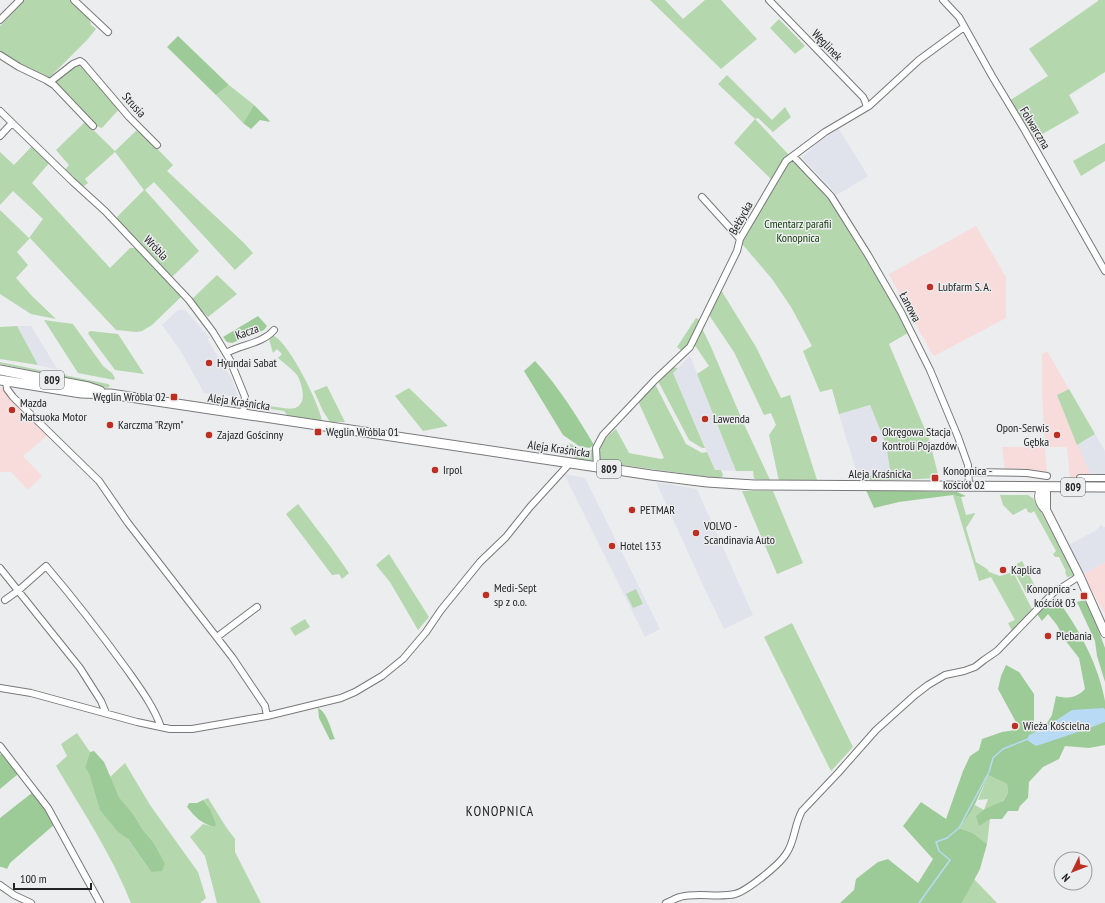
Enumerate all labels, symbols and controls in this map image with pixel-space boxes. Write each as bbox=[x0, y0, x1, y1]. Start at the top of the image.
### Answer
street label: Węglinek bbox=[809, 26, 846, 64]
street label: Strusia bbox=[119, 89, 150, 120]
street label: Folwarczna bbox=[1017, 104, 1054, 152]
street label: Bełżycka bbox=[725, 198, 756, 237]
park label: Cmentarz parafii Konopnica bbox=[764, 216, 832, 245]
street label: Wróbla bbox=[141, 232, 172, 263]
place label: Lubfarm S. A. bbox=[938, 279, 991, 294]
marker: Lubfarm S. A. bbox=[925, 282, 935, 292]
street label: Łanowa bbox=[896, 289, 925, 325]
street label: Kacza bbox=[233, 320, 261, 343]
place label: Hyundai Sabat bbox=[217, 355, 278, 370]
marker: Hyundai Sabat bbox=[204, 358, 214, 368]
road number: 809 bbox=[40, 371, 64, 389]
place label: Węglin Wróbla 02 bbox=[93, 389, 166, 404]
street label: Aleja Kraśnicka bbox=[207, 390, 271, 413]
marker: Węglin Wróbla 02 bbox=[169, 392, 179, 402]
place label: Mazda Matsuoka Motor bbox=[20, 395, 87, 424]
marker: Mazda Matsuoka Motor bbox=[7, 405, 17, 415]
place label: Lawenda bbox=[713, 411, 750, 426]
marker: Lawenda bbox=[700, 414, 710, 424]
place label: Karczma "Rzym" bbox=[118, 417, 184, 432]
marker: Karczma "Rzym" bbox=[105, 420, 115, 430]
place label: Opon-Serwis Gębka bbox=[996, 420, 1049, 449]
place label: Węglin Wróbla 01 bbox=[326, 424, 399, 439]
place label: Okręgowa Stacja Kontroli Pojazdów bbox=[882, 424, 958, 453]
place label: Zajazd Gościnny bbox=[217, 427, 284, 442]
marker: Węglin Wróbla 01 bbox=[313, 427, 323, 437]
marker: Zajazd Gościnny bbox=[204, 430, 214, 440]
marker: Opon-Serwis Gębka bbox=[1052, 430, 1062, 440]
marker: Okręgowa Stacja Kontroli Pojazdów bbox=[869, 434, 879, 444]
street label: Aleja Kraśnicka bbox=[527, 437, 591, 460]
road number: 809 bbox=[597, 460, 621, 478]
place label: Irpol bbox=[443, 462, 462, 477]
place label: Konopnica - kościół 02 bbox=[943, 463, 992, 492]
marker: Irpol bbox=[430, 465, 440, 475]
street label: Aleja Kraśnicka bbox=[849, 466, 912, 481]
marker: Konopnica - kościół 02 bbox=[930, 473, 940, 483]
road number: 809 bbox=[1061, 478, 1085, 496]
place label: PETMAR bbox=[640, 502, 675, 517]
marker: PETMAR bbox=[627, 505, 637, 515]
place label: VOLVO - Scandinavia Auto bbox=[703, 518, 775, 547]
marker: VOLVO - Scandinavia Auto bbox=[691, 528, 701, 538]
place label: Hotel 133 bbox=[620, 538, 661, 553]
marker: Hotel 133 bbox=[607, 541, 617, 551]
place label: Kaplica bbox=[1011, 562, 1041, 577]
marker: Kaplica bbox=[998, 565, 1008, 575]
place label: Medi-Sept sp z o.o. bbox=[494, 580, 537, 609]
place label: Konopnica - kościół 03 bbox=[1027, 581, 1076, 610]
marker: Medi-Sept sp z o.o. bbox=[481, 590, 491, 600]
marker: Konopnica - kościół 03 bbox=[1079, 591, 1089, 601]
place label: Plebania bbox=[1056, 628, 1092, 643]
marker: Plebania bbox=[1043, 631, 1053, 641]
place label: Wieża Kościelna bbox=[1023, 718, 1090, 733]
marker: Wieża Kościelna bbox=[1010, 721, 1020, 731]
district label: KONOPNICA bbox=[466, 802, 534, 820]
north arrow bbox=[1053, 851, 1093, 891]
scale bar bbox=[14, 865, 91, 891]
text: 100 m bbox=[20, 871, 47, 886]
text: N bbox=[1059, 871, 1073, 885]

